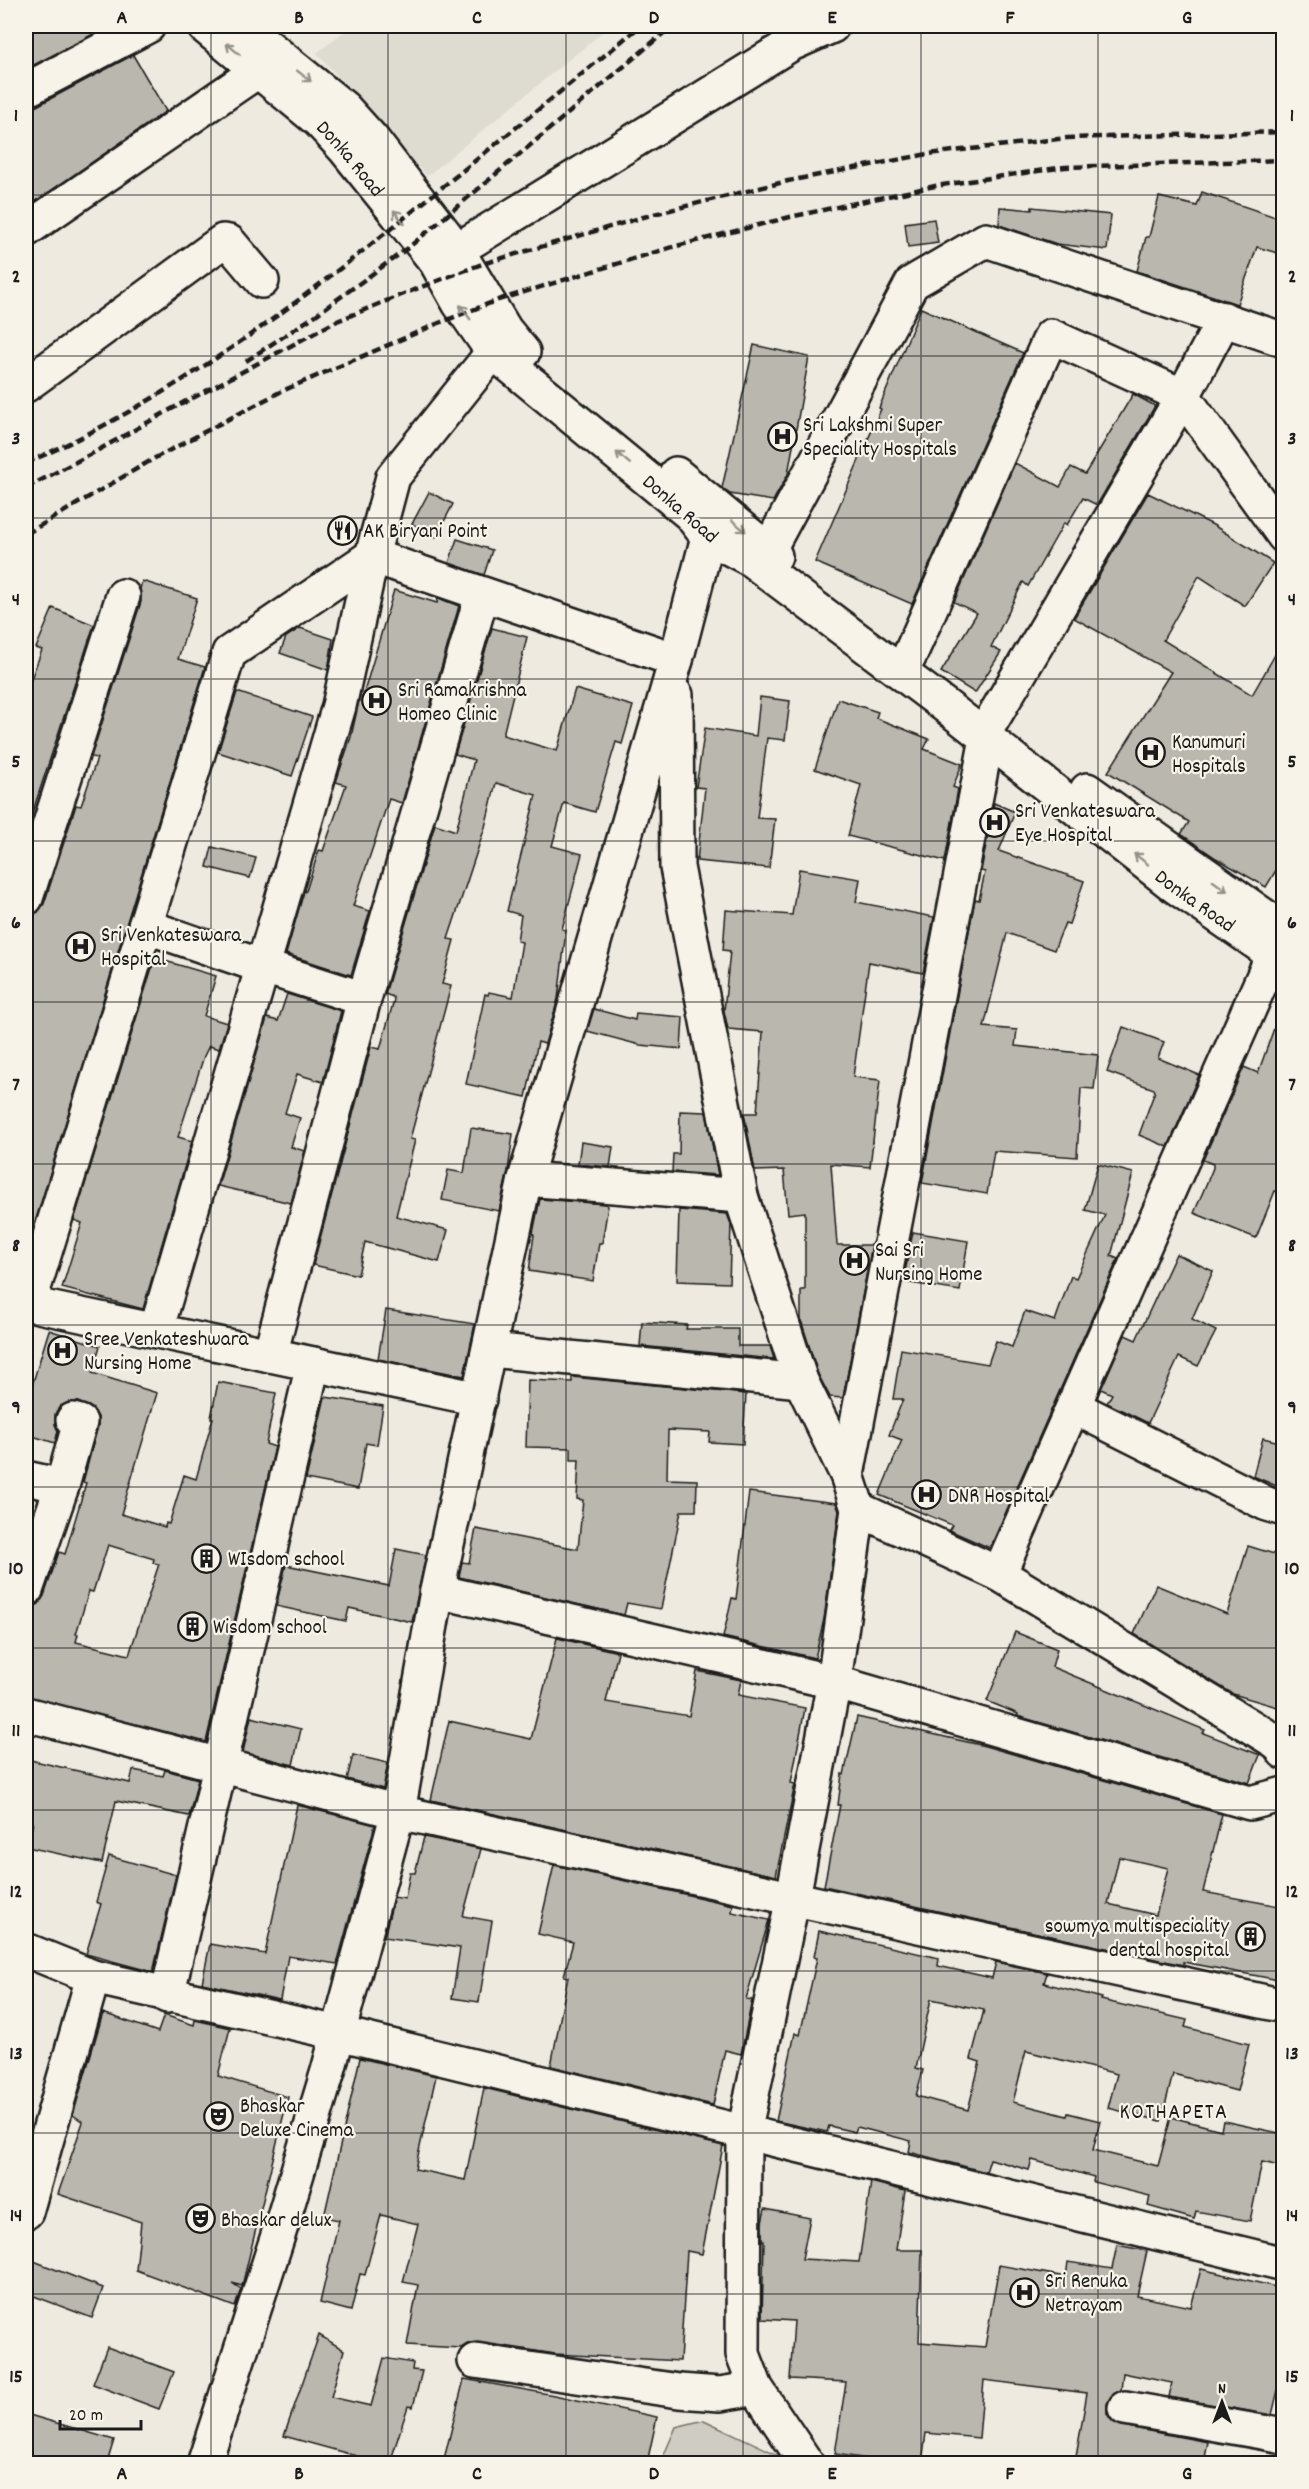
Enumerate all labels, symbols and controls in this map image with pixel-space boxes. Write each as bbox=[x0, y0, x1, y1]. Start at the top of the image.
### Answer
text: A bbox=[117, 5, 128, 33]
text: B bbox=[294, 5, 304, 33]
text: C bbox=[472, 5, 482, 33]
text: D bbox=[649, 5, 660, 33]
text: E bbox=[827, 5, 837, 33]
text: F bbox=[1006, 5, 1016, 33]
text: G bbox=[1182, 5, 1192, 33]
one-way arrow bbox=[225, 43, 241, 56]
one-way arrow bbox=[296, 69, 312, 82]
text: 1 bbox=[14, 103, 18, 131]
text: 1 bbox=[1290, 103, 1294, 131]
street label: Donka Road bbox=[308, 115, 390, 205]
one-way arrow bbox=[393, 209, 406, 225]
text: 2 bbox=[12, 264, 20, 292]
text: 2 bbox=[1288, 264, 1296, 292]
one-way arrow bbox=[459, 305, 471, 321]
place label: Sri Lakshmi Super Speciality Hospitals bbox=[803, 412, 957, 466]
hospital icon: Sri Lakshmi Super Speciality Hospitals bbox=[766, 420, 798, 452]
text: 3 bbox=[12, 426, 20, 454]
text: 3 bbox=[1288, 426, 1296, 454]
one-way arrow bbox=[615, 452, 631, 465]
street label: Donka Road bbox=[634, 469, 724, 552]
restaurant icon: AK Biryani Point bbox=[326, 514, 358, 546]
place label: AK Biryani Point bbox=[363, 518, 488, 548]
one-way arrow bbox=[731, 520, 747, 533]
text: 4 bbox=[12, 587, 20, 615]
text: 4 bbox=[1288, 587, 1296, 615]
place label: Sri Ramakrishna Homeo Clinic bbox=[398, 677, 527, 731]
hospital icon: Sri Ramakrishna Homeo Clinic bbox=[361, 685, 393, 717]
place label: Kanumuri Hospitals bbox=[1172, 729, 1246, 783]
hospital icon: Kanumuri Hospitals bbox=[1135, 737, 1167, 769]
text: 5 bbox=[11, 749, 21, 777]
text: 5 bbox=[1287, 749, 1297, 777]
place label: Sri Venkateswara Eye Hospital bbox=[1015, 798, 1156, 852]
hospital icon: Sri Venkateswara Eye Hospital bbox=[978, 806, 1010, 838]
one-way arrow bbox=[1133, 853, 1149, 866]
street label: Donka Road bbox=[1147, 864, 1240, 942]
one-way arrow bbox=[1211, 880, 1227, 892]
text: 6 bbox=[11, 910, 21, 938]
text: 6 bbox=[1287, 910, 1297, 938]
place label: Sri Venkateswara Hospital bbox=[101, 922, 242, 976]
hospital icon: Sri Venkateswara Hospital bbox=[64, 930, 96, 962]
text: 7 bbox=[12, 1072, 20, 1100]
text: 7 bbox=[1288, 1072, 1296, 1100]
text: 8 bbox=[12, 1233, 20, 1261]
text: 8 bbox=[1288, 1233, 1296, 1261]
place label: Sai Sri Nursing Home bbox=[875, 1237, 982, 1291]
hospital icon: Sai Sri Nursing Home bbox=[838, 1245, 870, 1277]
place label: Sree Venkateshwara Nursing Home bbox=[84, 1326, 249, 1380]
hospital icon: Sree Venkateshwara Nursing Home bbox=[47, 1334, 79, 1366]
text: 9 bbox=[11, 1395, 21, 1423]
text: 9 bbox=[1287, 1395, 1297, 1423]
hospital icon: DNR Hospital bbox=[911, 1479, 943, 1511]
place label: DNR Hospital bbox=[948, 1483, 1049, 1513]
building icon: WIsdom school bbox=[191, 1542, 223, 1574]
place label: WIsdom school bbox=[228, 1546, 344, 1576]
text: 10 bbox=[8, 1556, 24, 1584]
text: 10 bbox=[1284, 1556, 1300, 1584]
building icon: Wisdom school bbox=[176, 1610, 208, 1642]
place label: Wisdom school bbox=[213, 1614, 327, 1644]
text: 11 bbox=[12, 1718, 20, 1746]
text: 11 bbox=[1288, 1718, 1296, 1746]
text: 12 bbox=[9, 1879, 23, 1907]
text: 12 bbox=[1285, 1879, 1299, 1907]
place label: sowmya multispeciality dental hospital bbox=[1045, 1913, 1229, 1967]
building icon: sowmya multispeciality dental hospital bbox=[1234, 1921, 1266, 1953]
text: 13 bbox=[9, 2041, 23, 2069]
text: 13 bbox=[1285, 2041, 1299, 2069]
place label: Bhaskar Deluxe Cinema bbox=[240, 2093, 355, 2147]
district label: KOTHAPETA bbox=[1119, 2098, 1229, 2129]
theatre icon: Bhaskar Deluxe Cinema bbox=[203, 2101, 235, 2133]
text: 14 bbox=[10, 2203, 22, 2231]
theatre icon: Bhaskar delux bbox=[184, 2203, 216, 2235]
text: 14 bbox=[1286, 2203, 1298, 2231]
place label: Bhaskar delux bbox=[221, 2207, 331, 2237]
place label: Sri Renuka Netrayam bbox=[1045, 2268, 1129, 2322]
hospital icon: Sri Renuka Netrayam bbox=[1008, 2276, 1040, 2308]
text: 15 bbox=[9, 2364, 23, 2392]
text: 15 bbox=[1285, 2364, 1299, 2392]
north arrow bbox=[1192, 2372, 1252, 2432]
text: N bbox=[1218, 2378, 1226, 2401]
scale bar bbox=[60, 2393, 141, 2431]
text: 20 m bbox=[69, 2404, 103, 2429]
text: A bbox=[117, 2461, 128, 2489]
text: B bbox=[294, 2461, 304, 2489]
text: C bbox=[472, 2461, 482, 2489]
text: D bbox=[649, 2461, 660, 2489]
text: E bbox=[827, 2461, 837, 2489]
text: F bbox=[1006, 2461, 1016, 2489]
text: G bbox=[1182, 2461, 1192, 2489]

